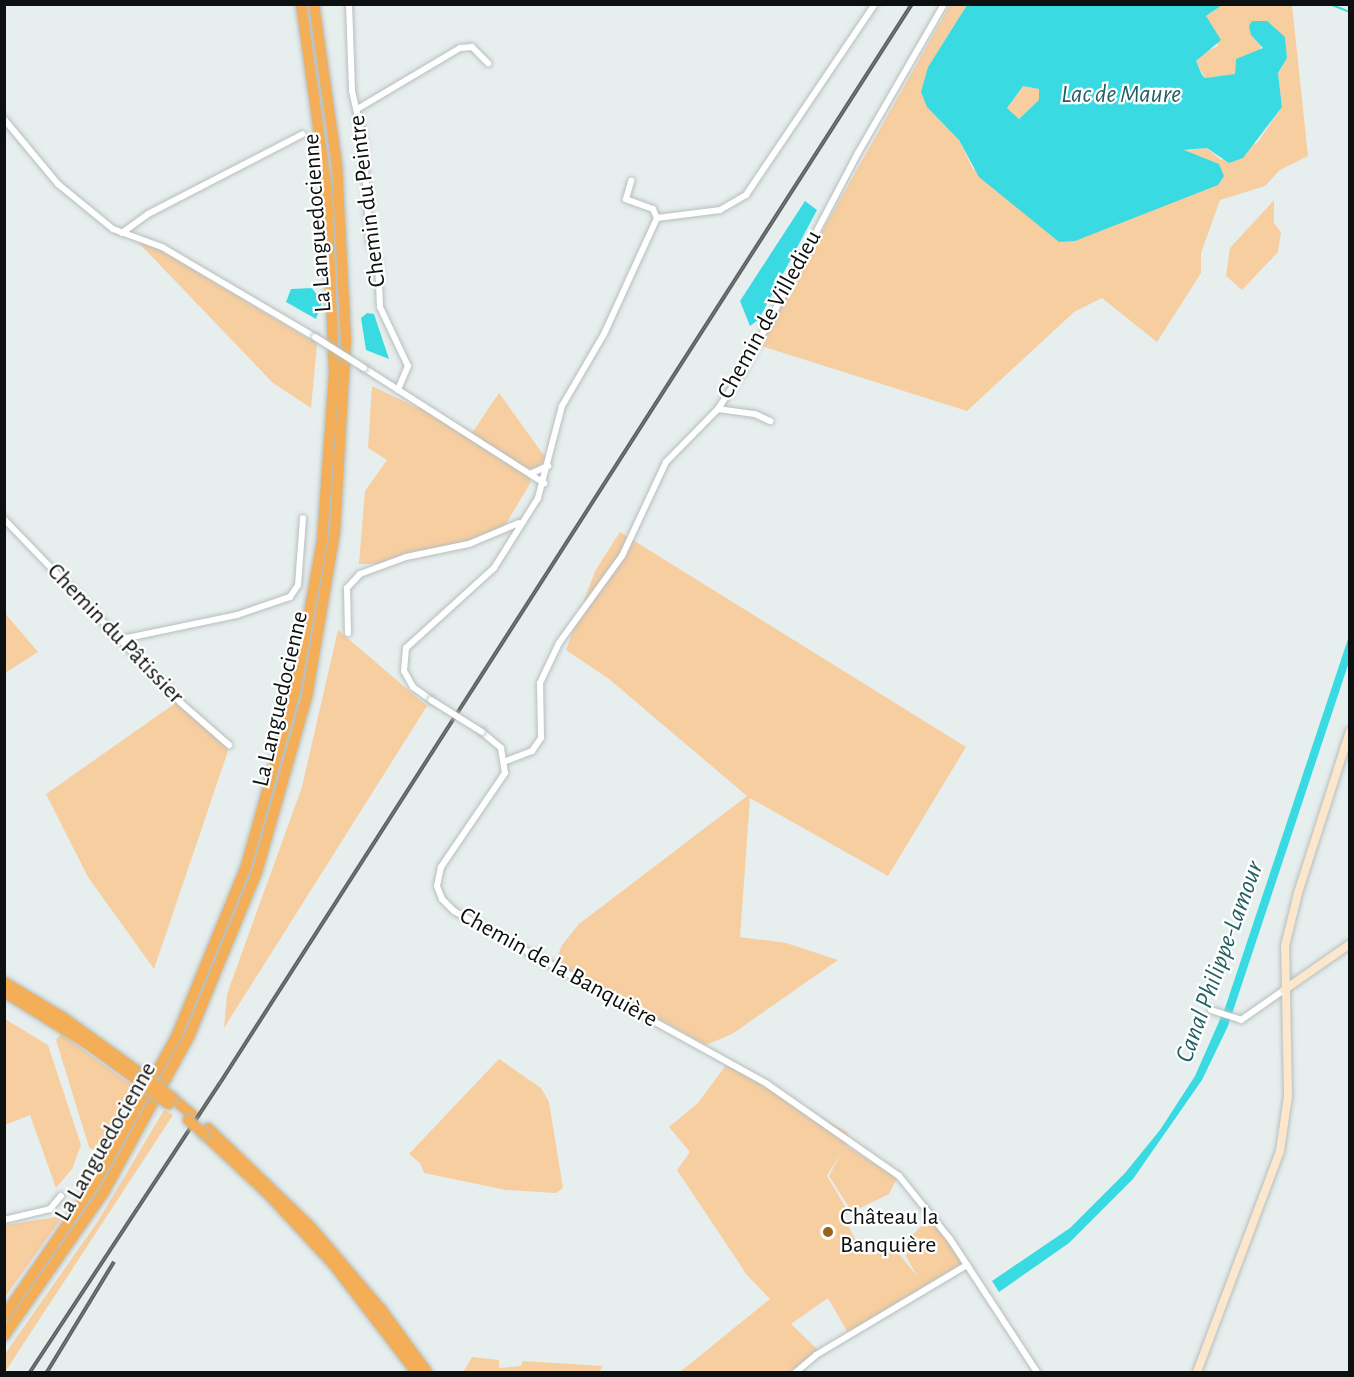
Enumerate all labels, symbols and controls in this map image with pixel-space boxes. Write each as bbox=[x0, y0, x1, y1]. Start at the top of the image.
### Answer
water label: Lac de Maure bbox=[1061, 79, 1181, 111]
street label: Chemin du Peintre bbox=[343, 113, 393, 289]
street label: La Languedocienne bbox=[297, 133, 339, 313]
street label: Chemin de Villedieu bbox=[712, 226, 828, 404]
street label: Chemin du Pâtissier bbox=[40, 558, 190, 710]
street label: La Languedocienne bbox=[247, 608, 315, 790]
water label: Canal Philippe-Lamour bbox=[1169, 857, 1271, 1067]
street label: Chemin de la Banquière bbox=[454, 902, 662, 1034]
street label: La Languedocienne bbox=[49, 1057, 163, 1227]
place label: Château la Banquière bbox=[840, 1204, 939, 1260]
marker: Château la Banquière bbox=[821, 1225, 835, 1239]

